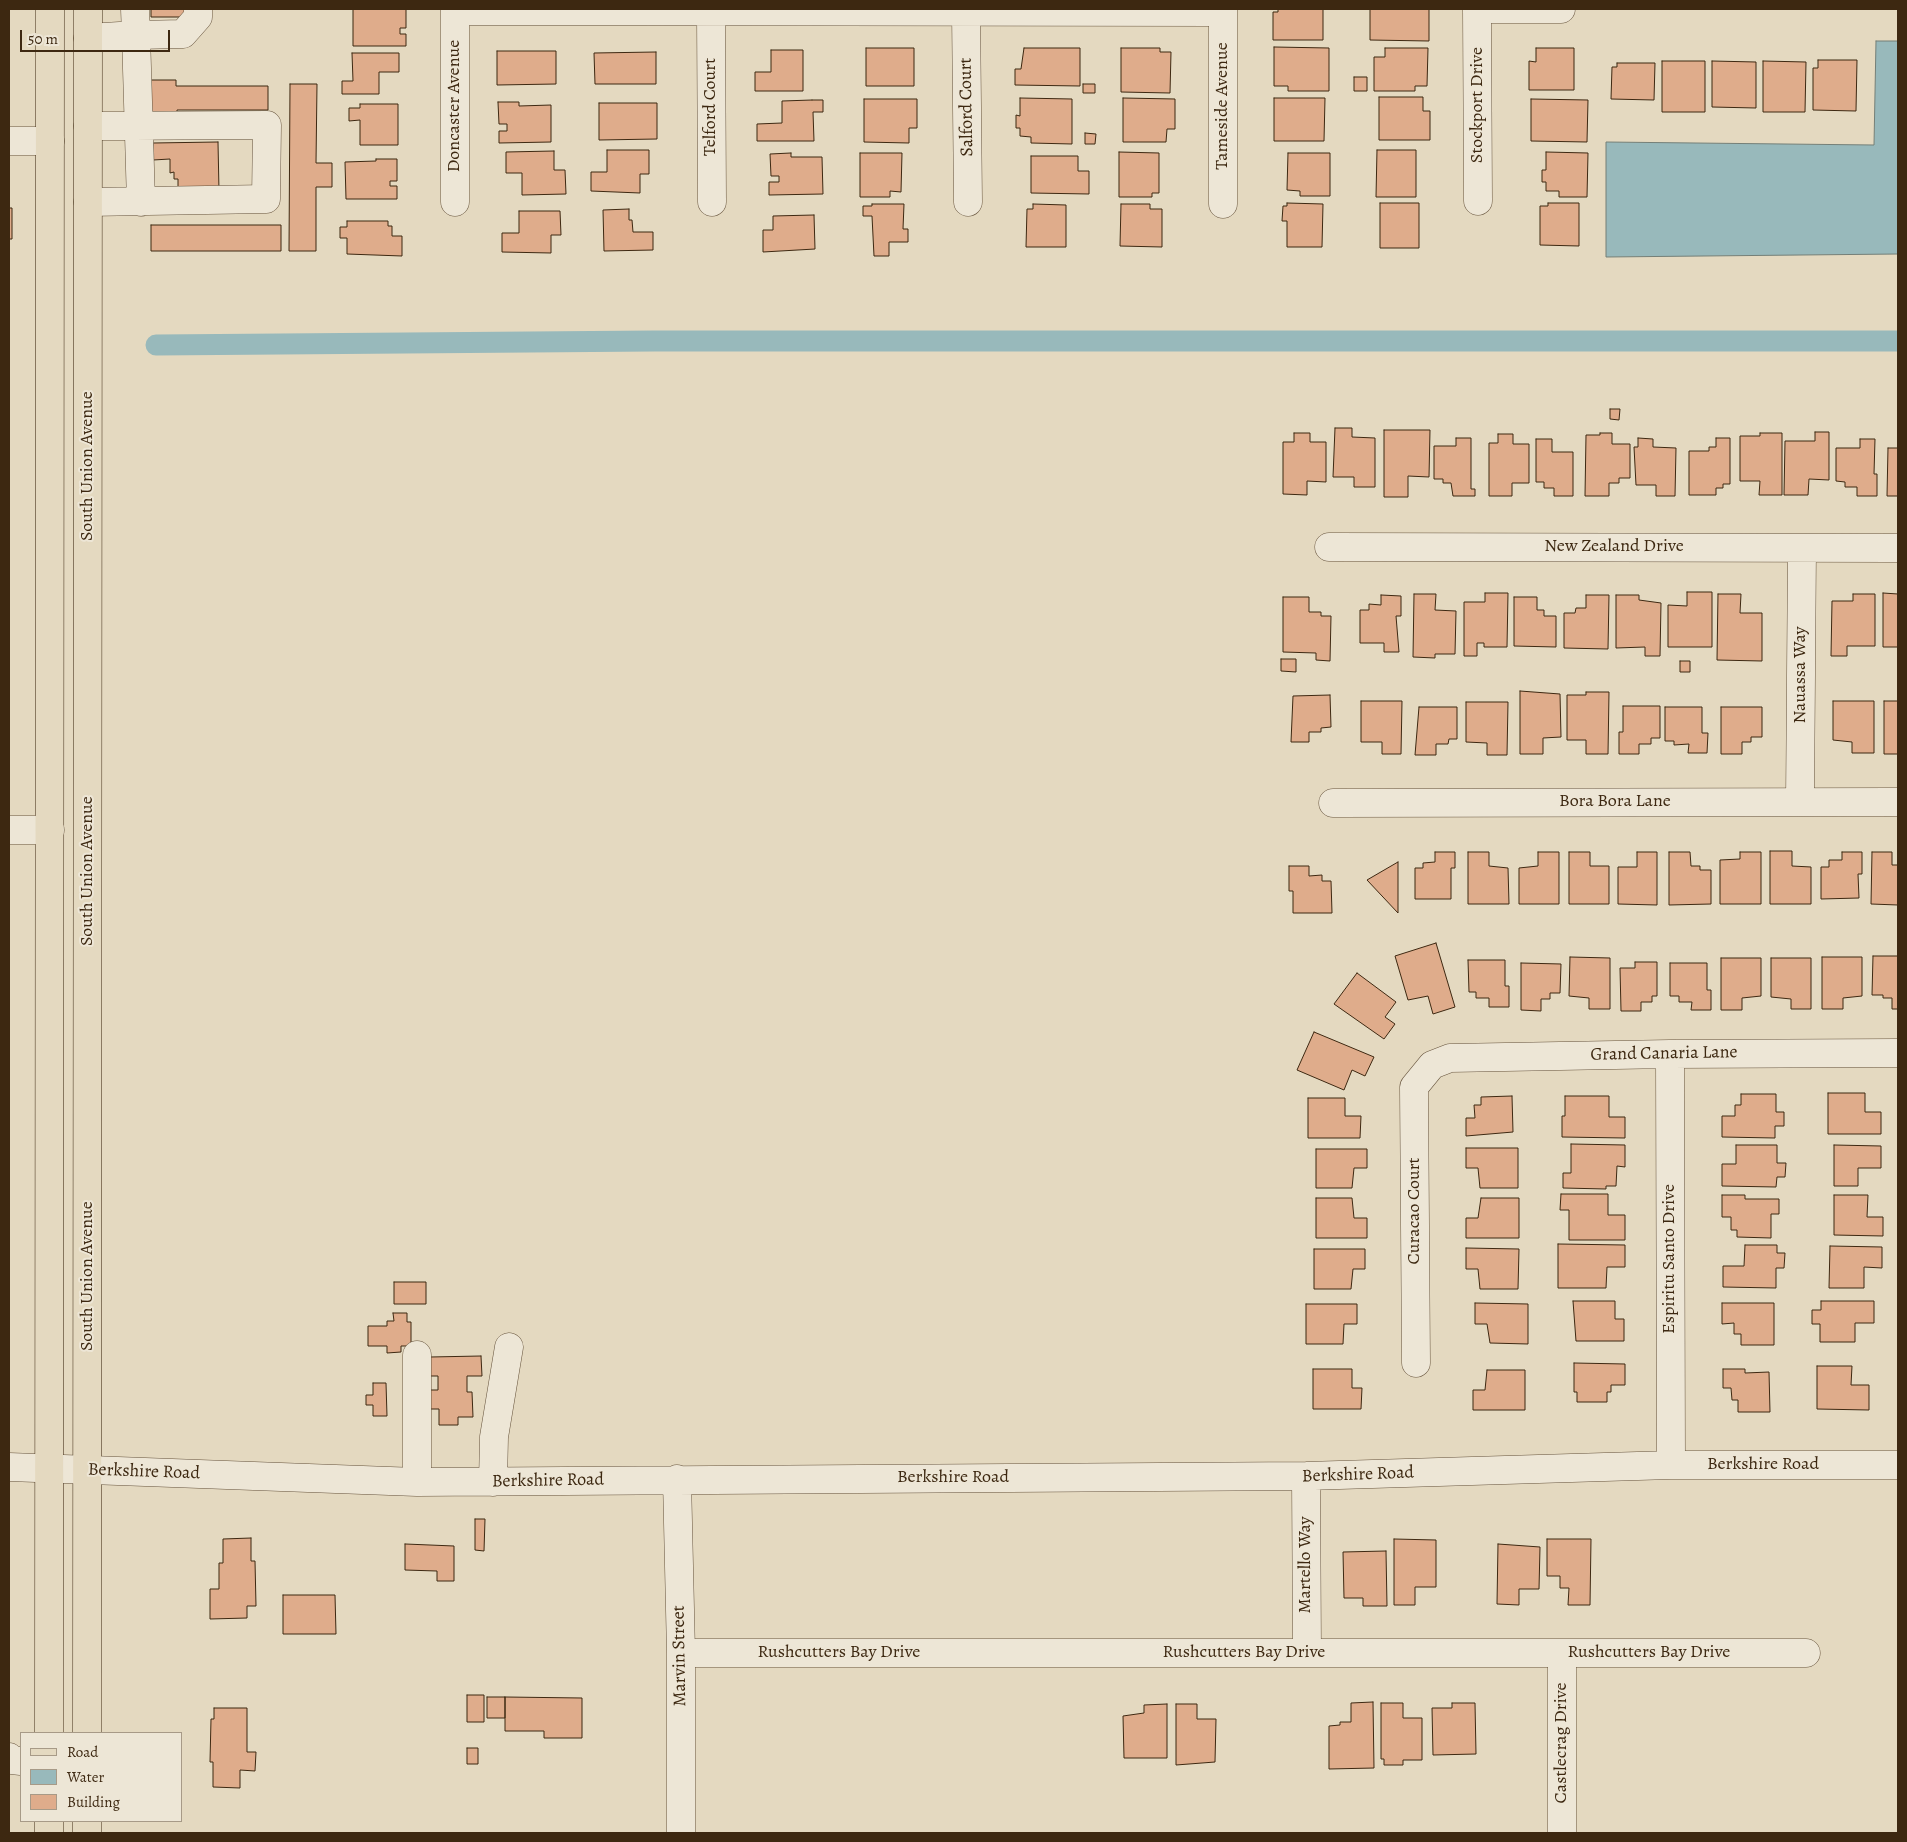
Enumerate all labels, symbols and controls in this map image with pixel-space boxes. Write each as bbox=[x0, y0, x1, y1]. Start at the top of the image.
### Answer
scale bar bbox=[22, 20, 172, 52]
text: 50 m bbox=[28, 29, 58, 49]
street label: Doncaster Avenue bbox=[444, 40, 466, 172]
street label: Tameside Avenue bbox=[1212, 42, 1234, 170]
street label: Stockport Drive bbox=[1467, 47, 1489, 163]
street label: Salford Court bbox=[955, 57, 979, 157]
street label: Telford Court bbox=[700, 58, 722, 156]
street label: South Union Avenue bbox=[77, 391, 99, 541]
street label: New Zealand Drive bbox=[1544, 536, 1684, 558]
street label: Nauassa Way bbox=[1790, 627, 1812, 723]
street label: Bora Bora Lane bbox=[1559, 791, 1671, 813]
street label: South Union Avenue bbox=[77, 796, 99, 946]
street label: Grand Canaria Lane bbox=[1590, 1042, 1738, 1066]
street label: Curacao Court bbox=[1404, 1158, 1426, 1264]
street label: Espiritu Santo Drive bbox=[1659, 1184, 1681, 1334]
street label: South Union Avenue bbox=[77, 1201, 99, 1351]
street label: Berkshire Road bbox=[1707, 1454, 1819, 1476]
street label: Berkshire Road bbox=[88, 1459, 200, 1485]
street label: Berkshire Road bbox=[1302, 1462, 1414, 1488]
street label: Berkshire Road bbox=[897, 1467, 1009, 1489]
street label: Berkshire Road bbox=[492, 1469, 604, 1493]
street label: Martello Way bbox=[1295, 1516, 1317, 1614]
street label: Marvin Street bbox=[668, 1605, 692, 1707]
street label: Rushcutters Bay Drive bbox=[758, 1642, 920, 1664]
street label: Rushcutters Bay Drive bbox=[1163, 1642, 1325, 1664]
street label: Rushcutters Bay Drive bbox=[1568, 1642, 1730, 1664]
street label: Castlecrag Drive bbox=[1551, 1682, 1573, 1804]
legend bbox=[20, 1732, 182, 1822]
text: Road bbox=[67, 1742, 98, 1762]
text: Water bbox=[67, 1767, 104, 1787]
text: Building bbox=[67, 1792, 120, 1812]

